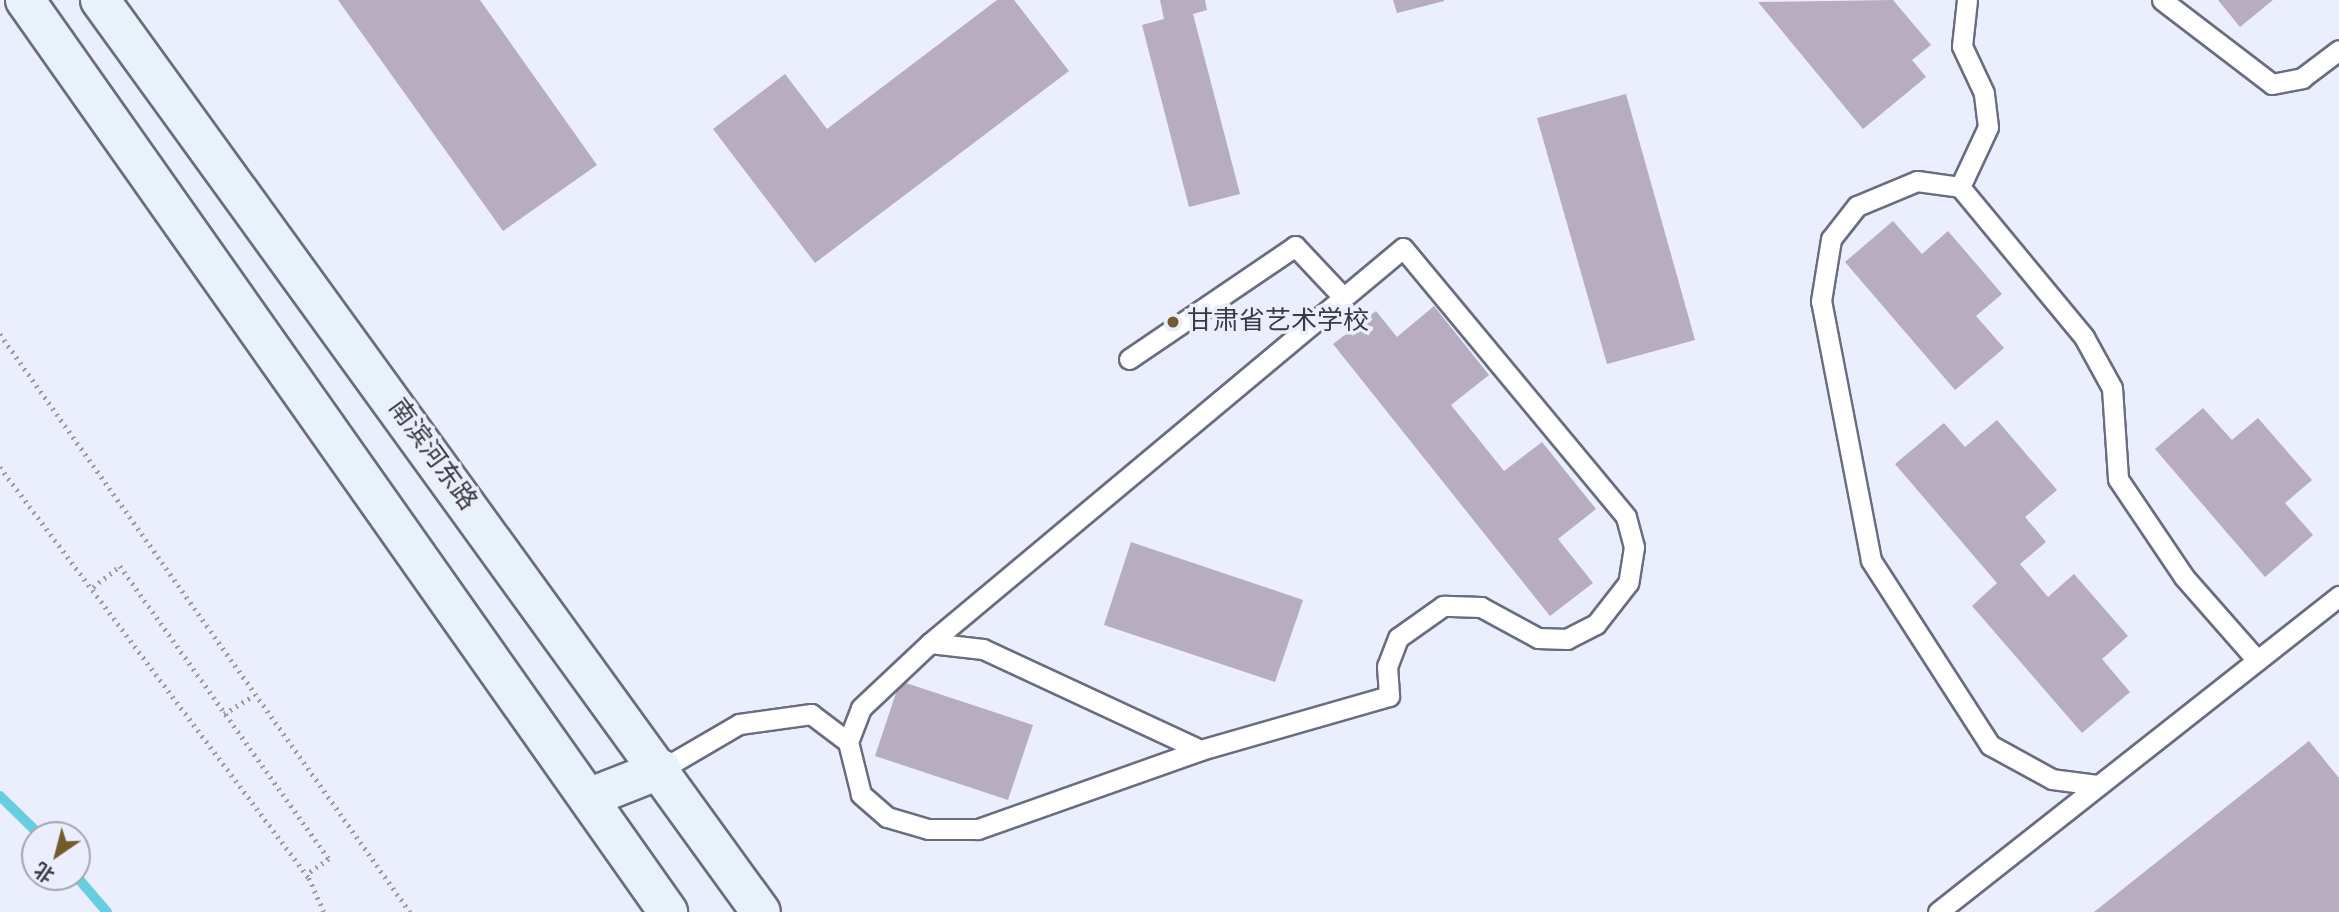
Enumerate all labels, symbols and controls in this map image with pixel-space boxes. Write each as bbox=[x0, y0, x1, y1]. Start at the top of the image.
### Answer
place label: 甘肃省艺术学校 bbox=[1187, 306, 1369, 338]
marker: 甘肃省艺术学校 bbox=[1165, 314, 1181, 330]
street label: 南滨河东路 bbox=[381, 393, 483, 517]
north arrow bbox=[21, 821, 91, 891]
text: 北 bbox=[32, 859, 58, 885]

